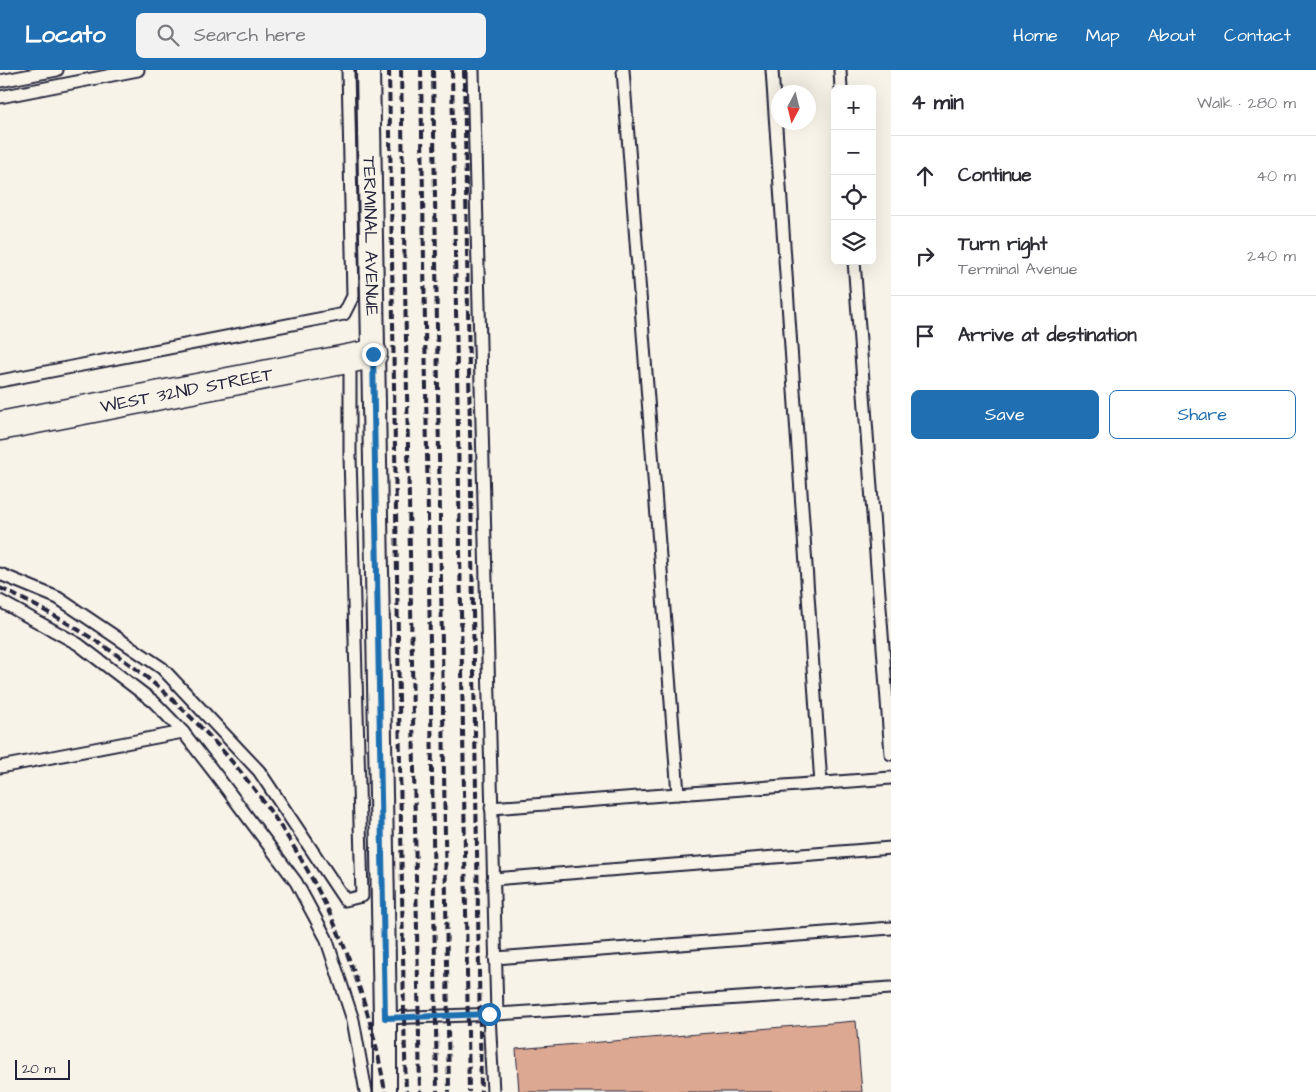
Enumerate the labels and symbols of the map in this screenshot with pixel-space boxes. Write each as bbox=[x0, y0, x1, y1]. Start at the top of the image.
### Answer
north arrow bbox=[771, 85, 816, 130]
street label: TERMINAL AVENUE bbox=[357, 156, 384, 317]
route end bbox=[362, 343, 385, 366]
street label: WEST 32ND STREET bbox=[98, 361, 276, 419]
route start bbox=[478, 1003, 501, 1026]
scale bar bbox=[15, 1057, 70, 1080]

